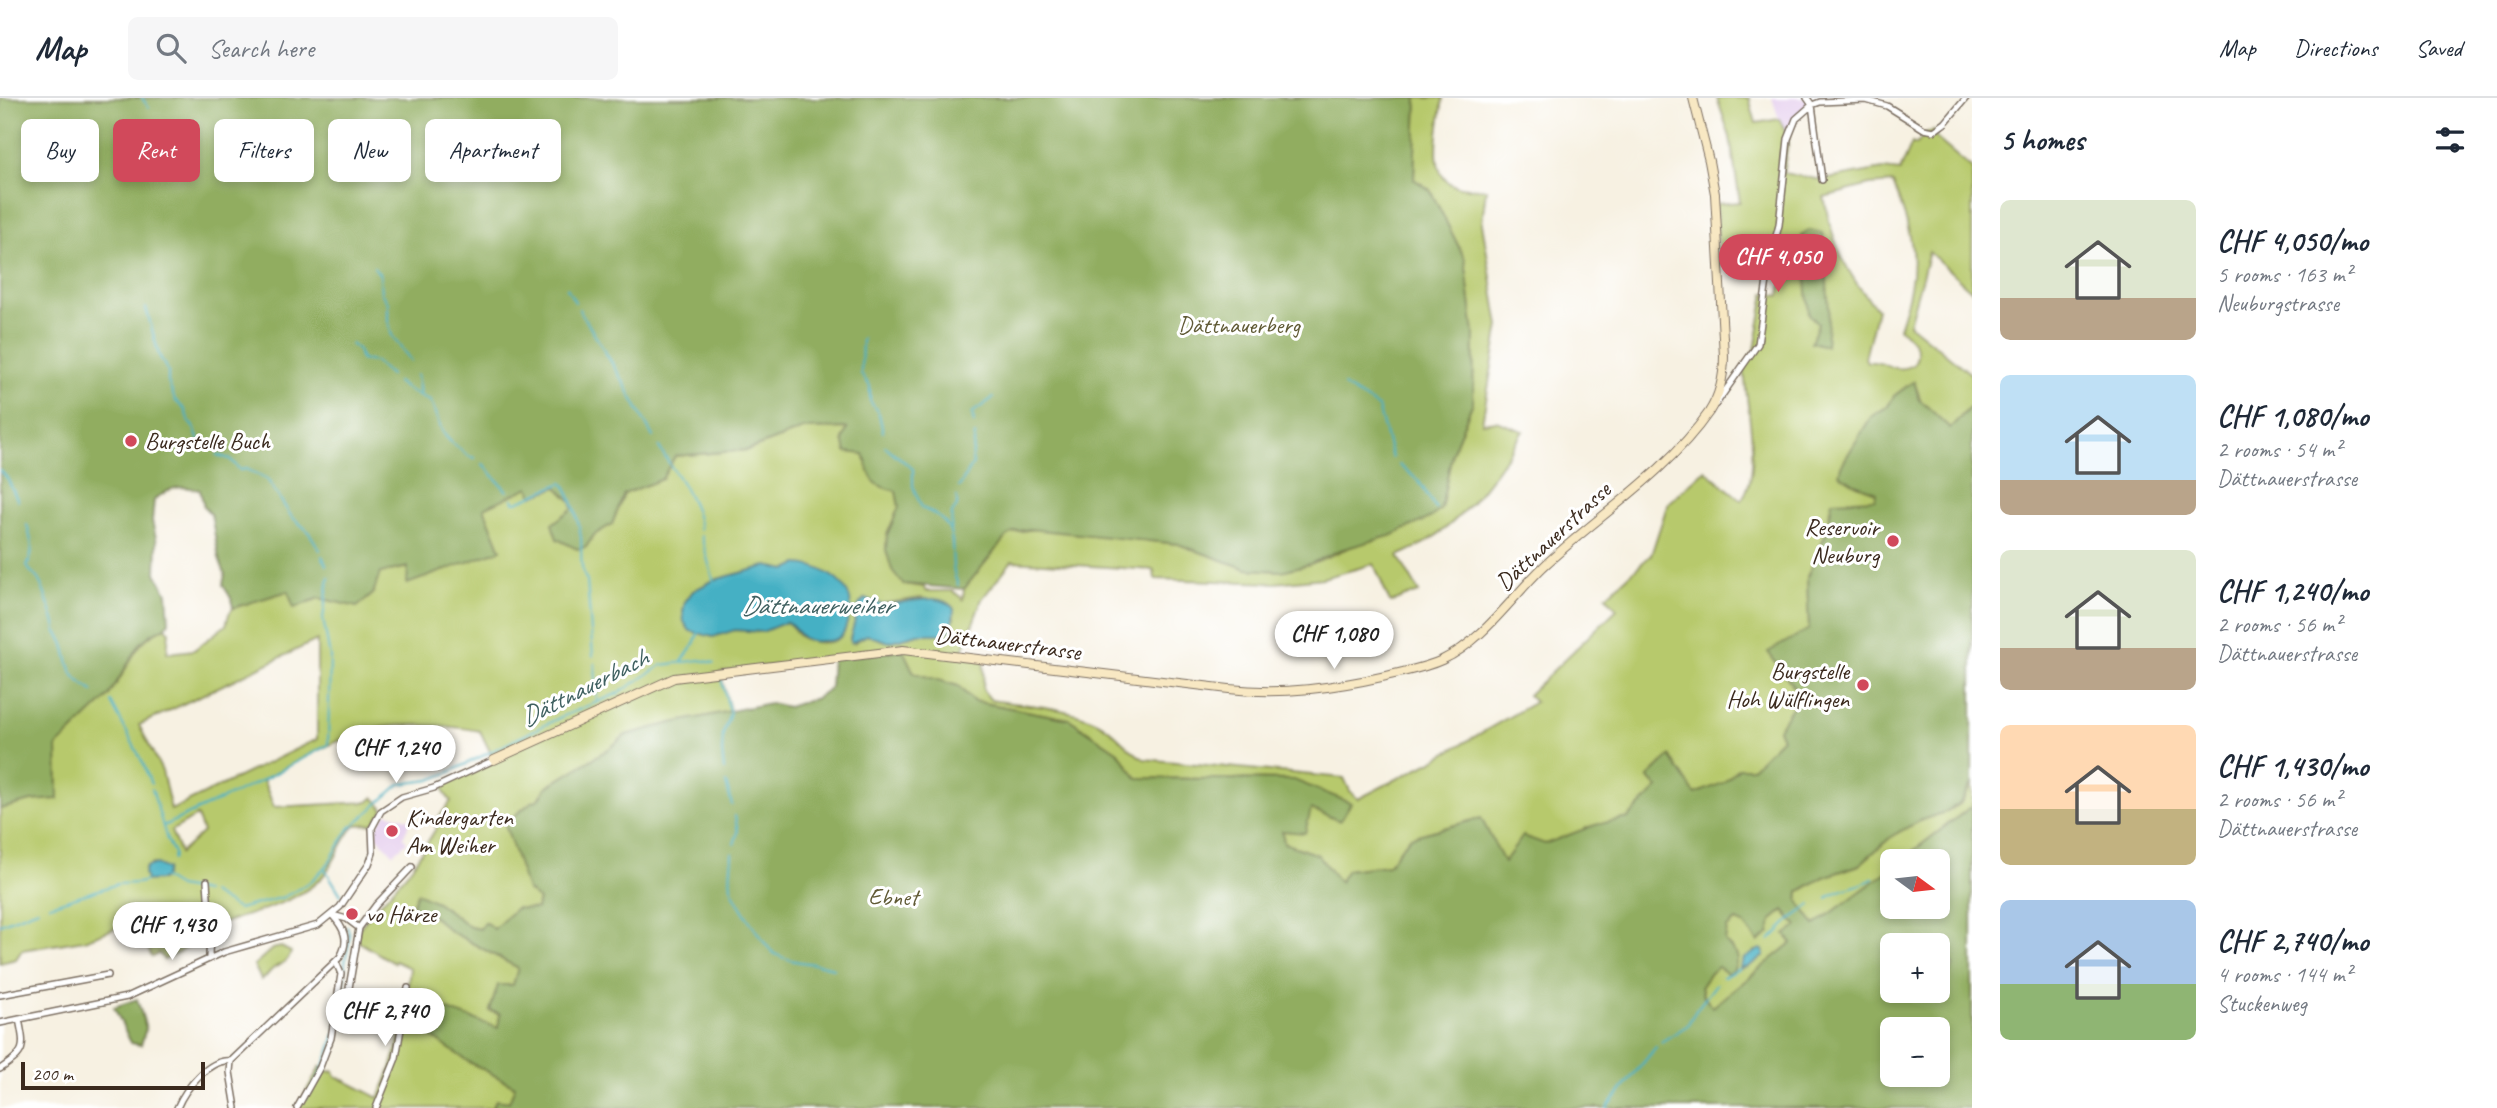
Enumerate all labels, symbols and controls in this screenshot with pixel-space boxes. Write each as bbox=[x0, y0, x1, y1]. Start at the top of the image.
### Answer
search box bbox=[128, 17, 618, 80]
text: Map bbox=[35, 27, 86, 69]
icon: search bbox=[152, 29, 190, 67]
text: Search here bbox=[208, 32, 314, 65]
text: Map bbox=[2219, 33, 2256, 63]
text: Directions bbox=[2294, 33, 2377, 63]
text: Saved bbox=[2415, 33, 2462, 63]
chip: Buy bbox=[21, 119, 99, 182]
chip: Rent bbox=[113, 119, 200, 182]
chip: Filters bbox=[214, 119, 314, 182]
chip: New bbox=[328, 119, 411, 182]
chip: Apartment bbox=[425, 119, 561, 182]
text: 5 homes bbox=[2000, 121, 2084, 159]
icon: filters bbox=[2431, 121, 2469, 159]
text: CHF 4,050/mo bbox=[2217, 222, 2368, 260]
icon: home bbox=[2056, 228, 2140, 312]
pin: CHF 4,050 bbox=[1698, 234, 1858, 294]
text: CHF 4,050 bbox=[1735, 242, 1821, 271]
text: 5 rooms · 163 m² bbox=[2217, 260, 2352, 289]
text: Neuburgstrasse bbox=[2217, 289, 2339, 318]
park label: Dättnauerberg bbox=[1178, 310, 1302, 340]
text: CHF 1,080/mo bbox=[2217, 397, 2368, 435]
icon: home bbox=[2056, 403, 2140, 487]
place label: Burgstelle Buch bbox=[145, 426, 271, 456]
marker: Burgstelle Buch bbox=[123, 433, 139, 449]
text: 2 rooms · 54 m² bbox=[2217, 435, 2341, 464]
text: Dättnauerstrasse bbox=[2217, 464, 2357, 493]
street label: Dättnauerstrasse bbox=[1489, 474, 1618, 597]
place label: Reservoir Neuburg bbox=[1804, 512, 1881, 570]
marker: Reservoir Neuburg bbox=[1885, 533, 1901, 549]
text: CHF 1,240/mo bbox=[2217, 572, 2368, 610]
icon: home bbox=[2056, 578, 2140, 662]
water label: Dättnauerweiher bbox=[742, 589, 897, 622]
text: 2 rooms · 56 m² bbox=[2217, 610, 2341, 639]
pin: CHF 1,080 bbox=[1254, 612, 1414, 671]
street label: Dättnauerstrasse bbox=[934, 619, 1085, 667]
text: CHF 1,080 bbox=[1291, 619, 1377, 648]
text: Dättnauerstrasse bbox=[2217, 639, 2357, 668]
water label: Dättnauerbach bbox=[515, 640, 655, 734]
place label: Burgstelle Hoh Wülflingen bbox=[1726, 656, 1851, 714]
marker: Burgstelle Hoh Wülflingen bbox=[1855, 677, 1871, 693]
pin: CHF 1,240 bbox=[316, 726, 476, 785]
text: CHF 1,240 bbox=[353, 733, 439, 762]
text: CHF 1,430/mo bbox=[2217, 747, 2368, 785]
icon: home bbox=[2056, 753, 2140, 837]
text: 2 rooms · 56 m² bbox=[2217, 785, 2341, 814]
place label: Kindergarten Am Weiher bbox=[406, 802, 514, 860]
text: Dättnauerstrasse bbox=[2217, 814, 2357, 843]
marker: Kindergarten Am Weiher bbox=[384, 823, 400, 839]
north arrow bbox=[1880, 849, 1950, 919]
map controls bbox=[1880, 849, 1950, 1087]
park label: Ebnet bbox=[868, 882, 921, 912]
place label: vo Härze bbox=[366, 899, 438, 929]
pin: CHF 1,430 bbox=[92, 902, 252, 962]
marker: vo Härze bbox=[344, 906, 360, 922]
text: CHF 1,430 bbox=[129, 910, 215, 939]
text: CHF 2,740/mo bbox=[2217, 922, 2368, 960]
icon: home bbox=[2056, 928, 2140, 1012]
button: + bbox=[1880, 933, 1950, 1003]
text: 4 rooms · 144 m² bbox=[2217, 960, 2352, 989]
pin: CHF 2,740 bbox=[305, 988, 465, 1048]
text: Stuckenweg bbox=[2217, 989, 2307, 1018]
text: CHF 2,740 bbox=[342, 996, 428, 1025]
button: − bbox=[1880, 1017, 1950, 1087]
scale bar bbox=[21, 1059, 205, 1091]
text: 200 m bbox=[32, 1062, 73, 1086]

